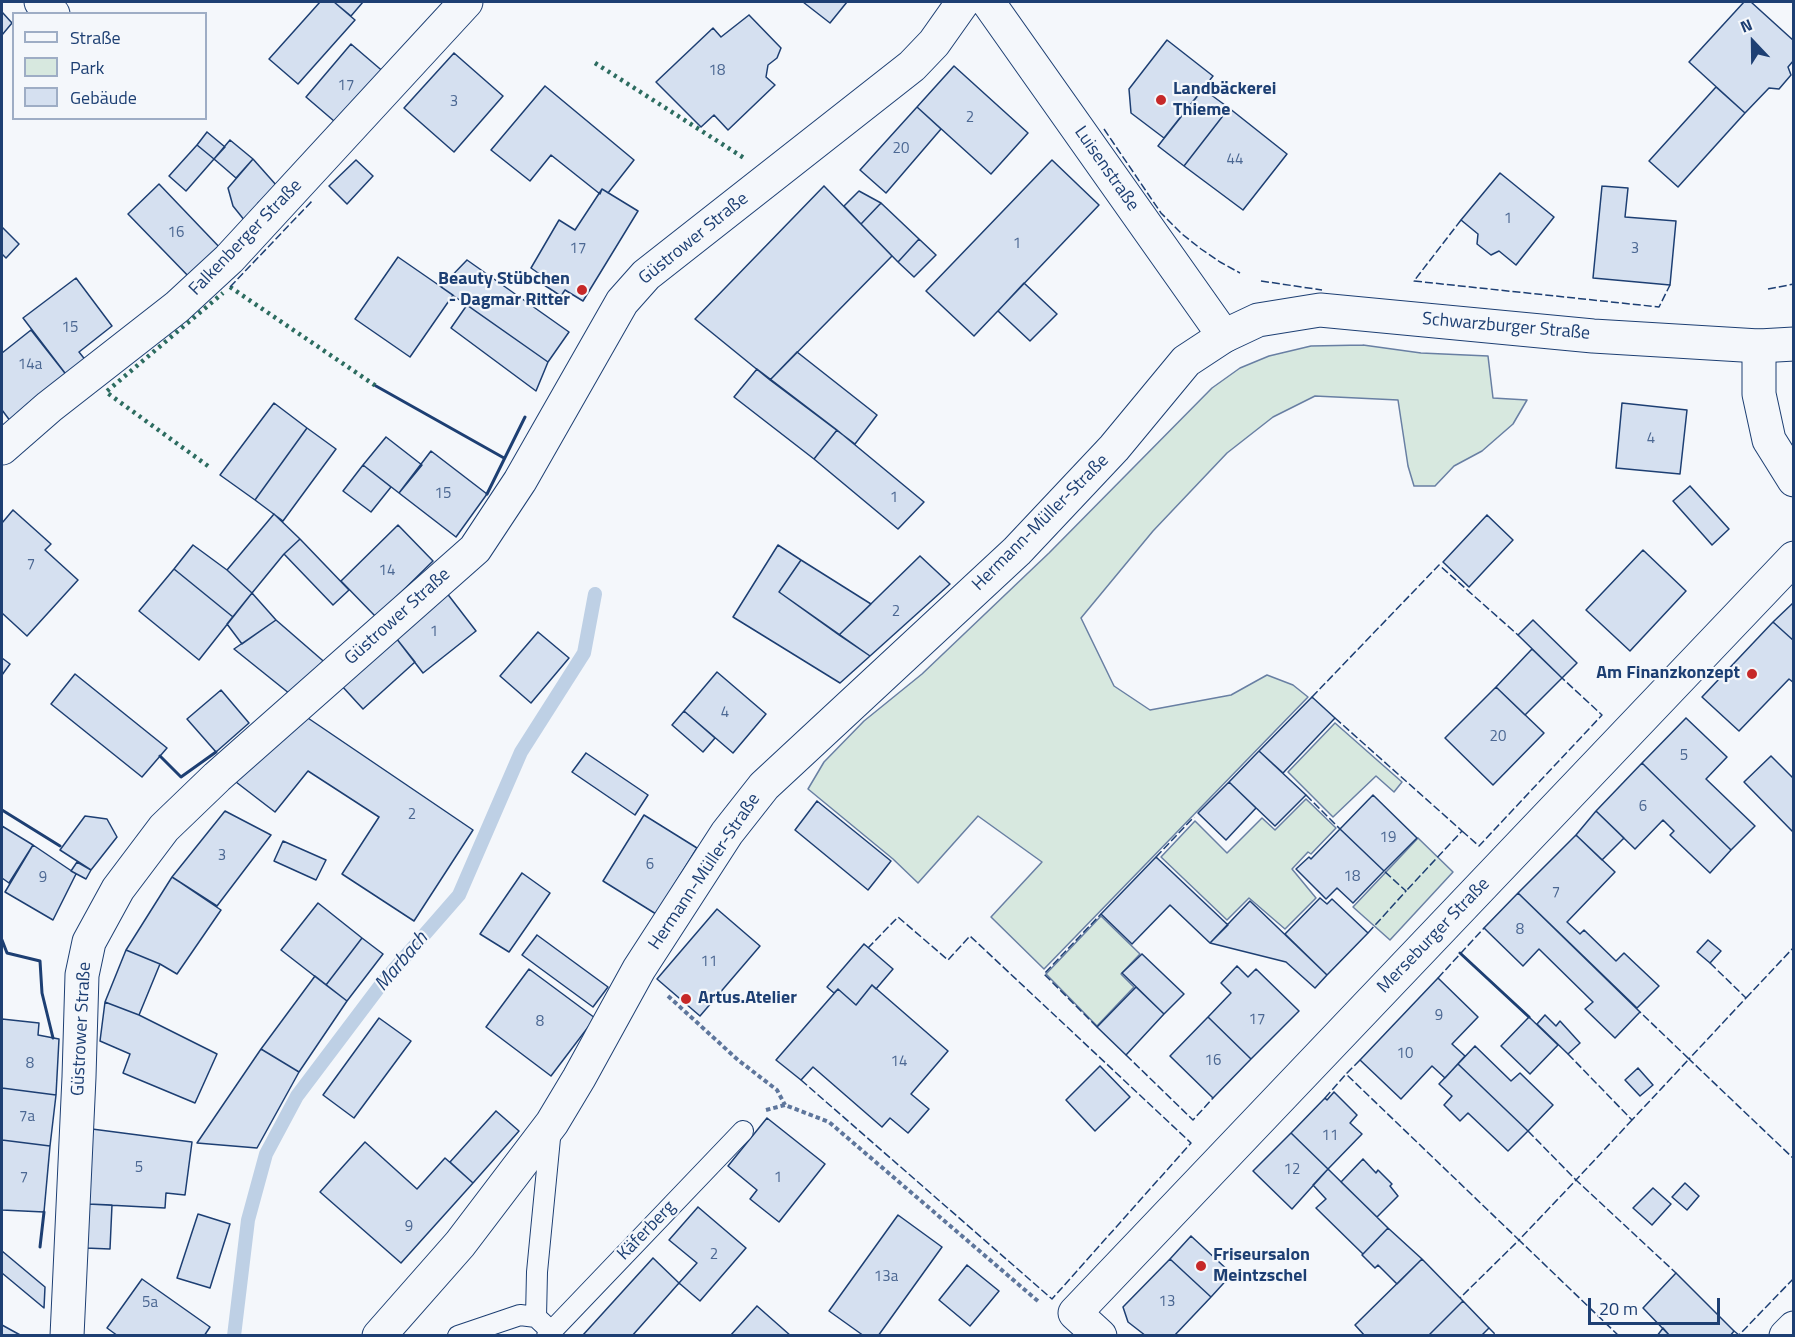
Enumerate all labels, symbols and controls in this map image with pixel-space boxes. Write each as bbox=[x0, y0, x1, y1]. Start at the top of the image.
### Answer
legend bbox=[12, 12, 207, 120]
north arrow bbox=[1723, 12, 1783, 72]
text: N bbox=[1737, 12, 1756, 39]
text: Straße bbox=[70, 24, 121, 51]
text: Park bbox=[70, 54, 104, 81]
house number: 18 bbox=[709, 62, 725, 80]
house number: 17 bbox=[338, 77, 354, 95]
place label: Landbäckerei Thieme bbox=[1173, 79, 1276, 122]
text: Gebäude bbox=[70, 84, 137, 111]
house number: 3 bbox=[450, 93, 458, 111]
marker: Landbäckerei Thieme bbox=[1154, 93, 1168, 107]
house number: 2 bbox=[966, 109, 974, 127]
street label: Luisenstraße bbox=[1069, 122, 1143, 216]
house number: 20 bbox=[893, 140, 909, 158]
house number: 44 bbox=[1227, 151, 1243, 169]
street label: Falkenberger Straße bbox=[185, 175, 307, 301]
street label: Güstrower Straße bbox=[635, 188, 753, 290]
house number: 1 bbox=[1504, 210, 1512, 228]
house number: 16 bbox=[168, 224, 184, 242]
house number: 1 bbox=[1013, 235, 1021, 253]
house number: 17 bbox=[570, 240, 586, 258]
house number: 3 bbox=[1631, 240, 1639, 258]
place label: Beauty Stübchen - Dagmar Ritter bbox=[438, 269, 570, 312]
marker: Beauty Stübchen - Dagmar Ritter bbox=[575, 283, 589, 297]
street label: Schwarzburger Straße bbox=[1421, 309, 1591, 345]
house number: 15 bbox=[62, 319, 78, 337]
house number: 14a bbox=[18, 356, 42, 374]
house number: 4 bbox=[1647, 430, 1655, 448]
street label: Hermann-Müller-Straße bbox=[968, 450, 1114, 596]
house number: 15 bbox=[435, 485, 451, 503]
house number: 1 bbox=[890, 489, 898, 507]
house number: 7 bbox=[27, 556, 35, 574]
house number: 14 bbox=[379, 562, 395, 580]
street label: Güstrower Straße bbox=[341, 564, 455, 670]
house number: 2 bbox=[892, 603, 900, 621]
house number: 1 bbox=[430, 623, 438, 641]
place label: Am Finanzkonzept bbox=[1596, 663, 1740, 685]
marker: Am Finanzkonzept bbox=[1745, 667, 1759, 681]
house number: 4 bbox=[721, 704, 729, 722]
house number: 20 bbox=[1490, 728, 1506, 746]
house number: 5 bbox=[1680, 747, 1688, 765]
street label: Hermann-Müller-Straße bbox=[645, 790, 765, 954]
house number: 6 bbox=[1639, 798, 1647, 816]
house number: 2 bbox=[408, 806, 416, 824]
house number: 19 bbox=[1380, 829, 1396, 847]
house number: 3 bbox=[218, 847, 226, 865]
house number: 6 bbox=[646, 856, 654, 874]
house number: 18 bbox=[1344, 868, 1360, 886]
house number: 9 bbox=[39, 869, 47, 887]
street label: Merseburger Straße bbox=[1373, 874, 1495, 998]
house number: 7 bbox=[1552, 884, 1560, 902]
house number: 8 bbox=[1516, 921, 1524, 939]
water label: Marbach bbox=[370, 928, 434, 996]
house number: 11 bbox=[701, 953, 717, 971]
street label: Güstrower Straße bbox=[68, 961, 96, 1097]
place label: Artus.Atelier bbox=[698, 988, 797, 1010]
marker: Artus.Atelier bbox=[679, 992, 693, 1006]
house number: 9 bbox=[1435, 1007, 1443, 1025]
house number: 17 bbox=[1249, 1011, 1265, 1029]
house number: 8 bbox=[536, 1013, 544, 1031]
house number: 10 bbox=[1397, 1045, 1413, 1063]
house number: 16 bbox=[1205, 1052, 1221, 1070]
house number: 14 bbox=[891, 1053, 907, 1071]
house number: 8 bbox=[26, 1055, 34, 1073]
house number: 7a bbox=[19, 1108, 35, 1126]
house number: 11 bbox=[1322, 1127, 1338, 1145]
house number: 5 bbox=[135, 1159, 143, 1177]
house number: 12 bbox=[1284, 1161, 1300, 1179]
house number: 7 bbox=[20, 1169, 28, 1187]
house number: 1 bbox=[774, 1169, 782, 1187]
street label: Käferberg bbox=[613, 1197, 681, 1265]
house number: 9 bbox=[405, 1218, 413, 1236]
place label: Friseursalon Meintzschel bbox=[1213, 1245, 1310, 1288]
house number: 2 bbox=[710, 1246, 718, 1264]
marker: Friseursalon Meintzschel bbox=[1194, 1259, 1208, 1273]
house number: 13a bbox=[874, 1268, 898, 1286]
scale bar bbox=[1591, 1286, 1723, 1324]
house number: 13 bbox=[1159, 1293, 1175, 1311]
house number: 5a bbox=[142, 1294, 158, 1312]
text: 20 m bbox=[1599, 1295, 1638, 1322]

